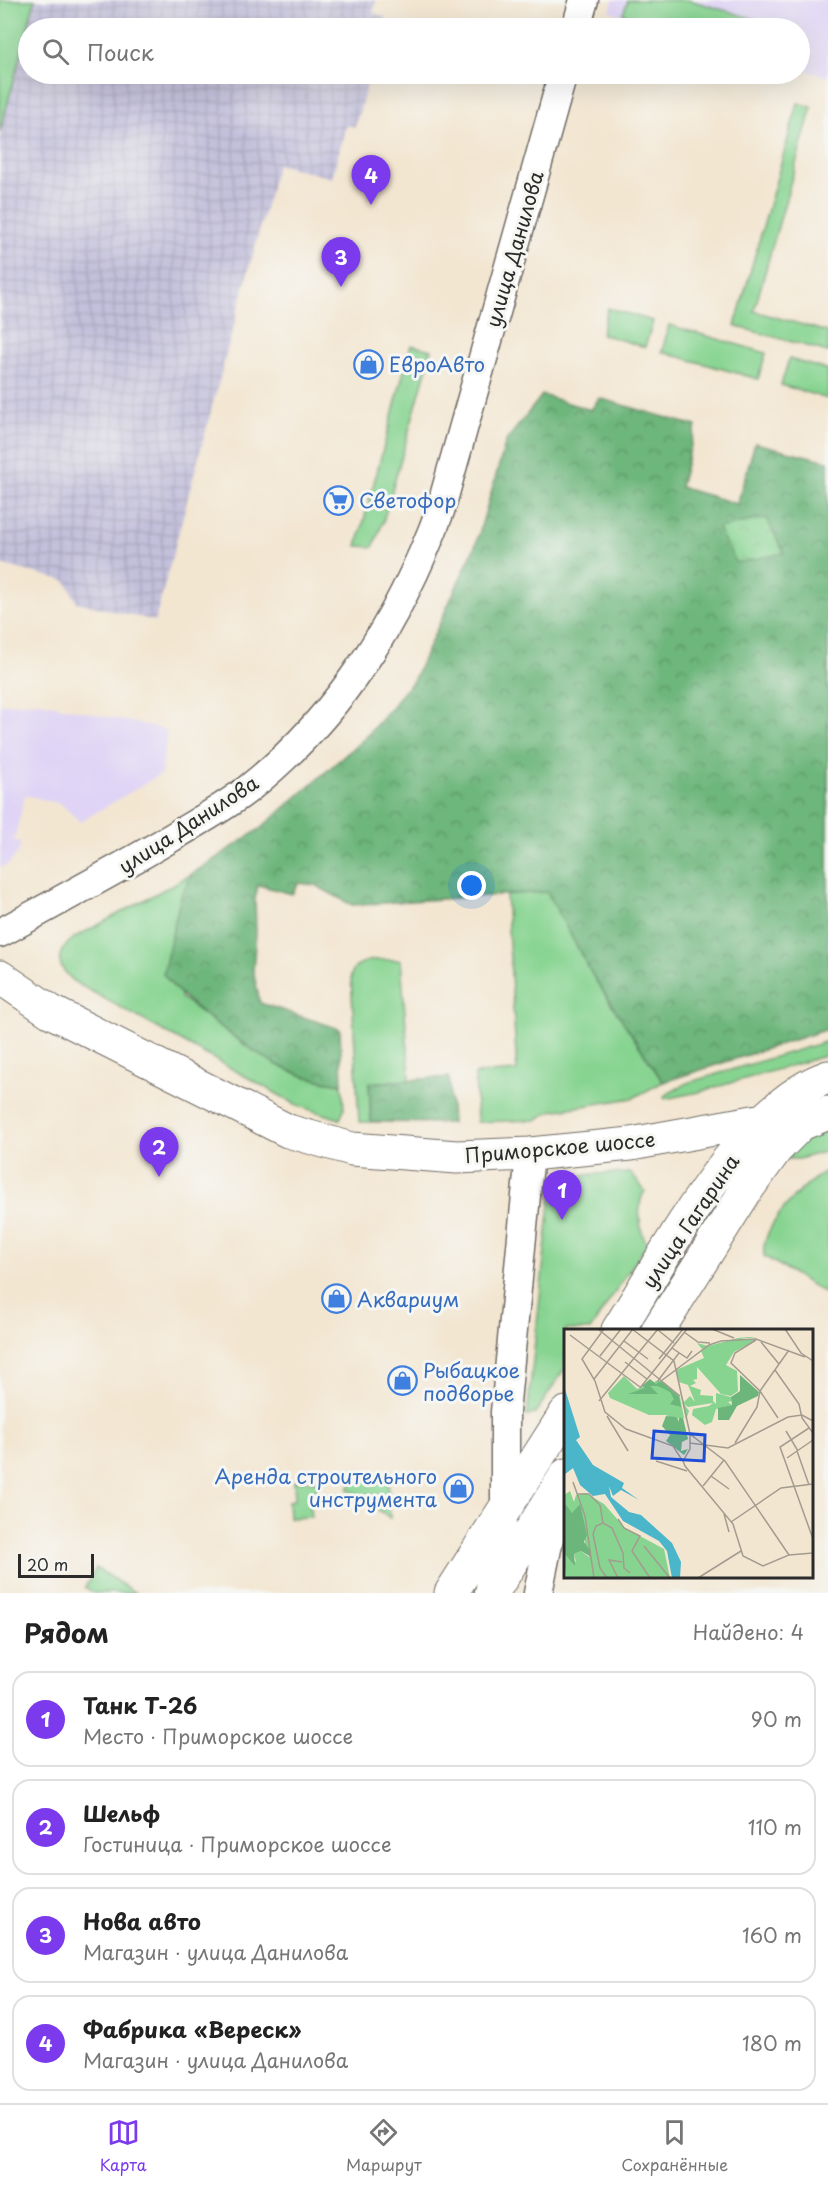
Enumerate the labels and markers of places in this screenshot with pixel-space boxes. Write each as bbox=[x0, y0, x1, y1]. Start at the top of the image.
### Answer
pin: 4 bbox=[352, 156, 391, 205]
pin: 3 bbox=[322, 238, 360, 287]
shop icon: ЕвроАвто bbox=[352, 348, 384, 380]
place label: ЕвроАвто bbox=[389, 349, 485, 379]
supermarket icon: Светофор bbox=[322, 484, 354, 516]
place label: Светофор bbox=[359, 485, 456, 515]
pin: 2 bbox=[140, 1128, 178, 1177]
pin: 1 bbox=[542, 1170, 582, 1220]
shop icon: Аквариум bbox=[320, 1283, 352, 1315]
place label: Аквариум bbox=[357, 1284, 459, 1314]
place label: Рыбацкое подворье bbox=[423, 1355, 520, 1408]
shop icon: Рыбацкое подворье bbox=[386, 1365, 418, 1397]
place label: Аренда строительного инструмента bbox=[214, 1461, 438, 1514]
shop icon: Аренда строительного инструмента bbox=[442, 1472, 474, 1504]

